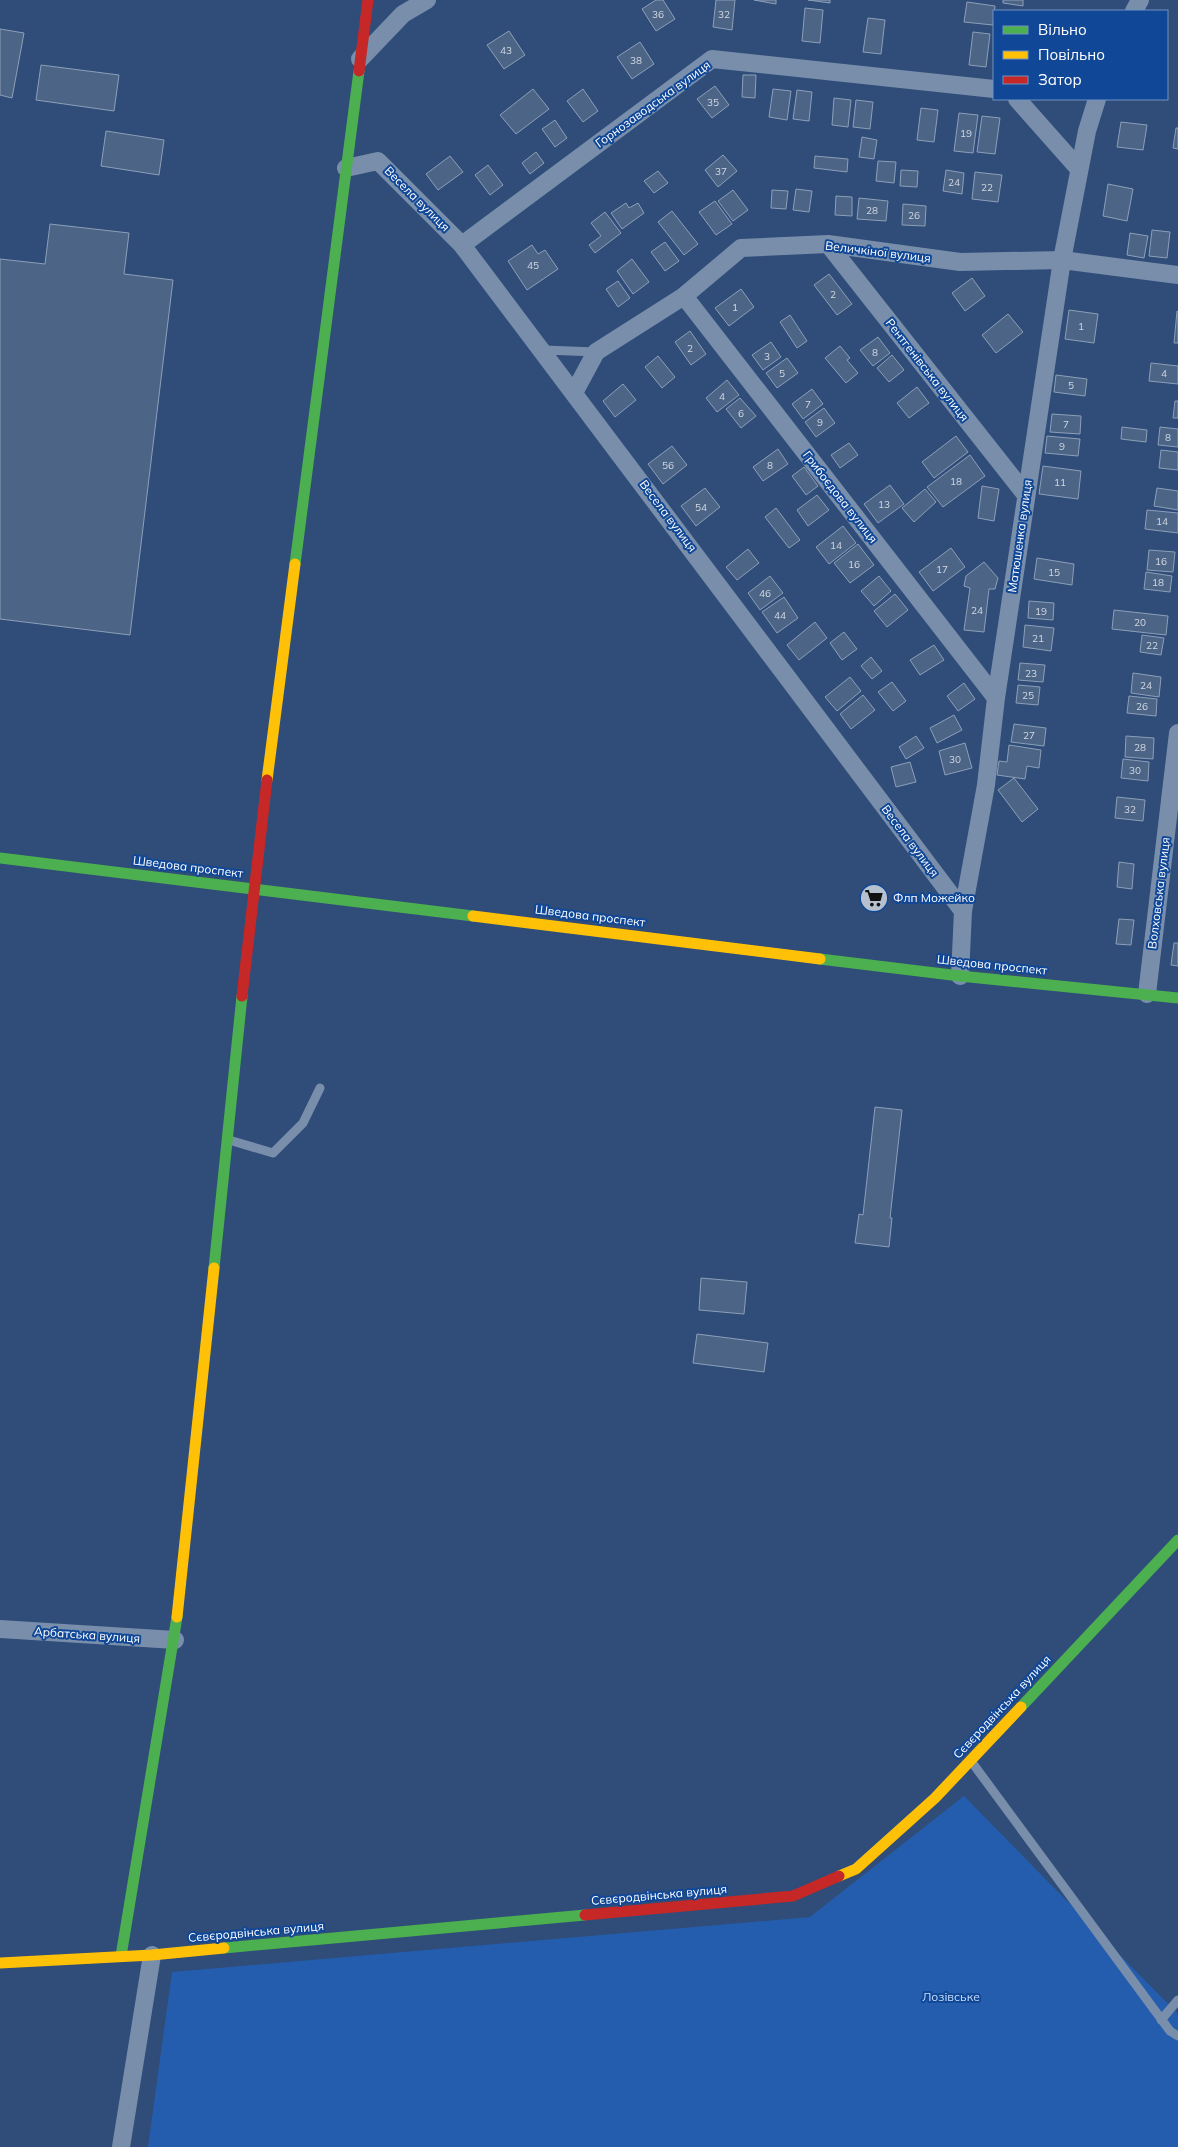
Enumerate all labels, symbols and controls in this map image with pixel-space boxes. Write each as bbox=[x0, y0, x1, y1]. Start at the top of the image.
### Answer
house number: 36 bbox=[652, 8, 664, 21]
house number: 32 bbox=[718, 8, 730, 21]
legend bbox=[993, 10, 1168, 100]
text: Вільно bbox=[1038, 20, 1087, 39]
house number: 43 bbox=[500, 44, 512, 57]
text: Повільно bbox=[1038, 45, 1105, 64]
house number: 38 bbox=[630, 54, 642, 67]
street label: Горнозаводська вулиця bbox=[592, 57, 713, 150]
text: Затор bbox=[1038, 70, 1082, 89]
house number: 35 bbox=[707, 96, 719, 109]
house number: 19 bbox=[960, 127, 972, 140]
street label: Весела вулиця bbox=[382, 163, 453, 234]
house number: 37 bbox=[715, 165, 727, 178]
house number: 24 bbox=[948, 176, 960, 189]
house number: 22 bbox=[981, 181, 993, 194]
house number: 28 bbox=[866, 204, 878, 217]
house number: 26 bbox=[908, 209, 920, 222]
street label: Величкіної вулиця bbox=[824, 238, 932, 265]
house number: 45 bbox=[527, 259, 539, 272]
house number: 2 bbox=[830, 288, 836, 301]
house number: 1 bbox=[732, 301, 738, 314]
street label: Рентгенівська вулиця bbox=[883, 315, 972, 424]
house number: 1 bbox=[1078, 320, 1084, 333]
house number: 2 bbox=[687, 342, 693, 355]
house number: 8 bbox=[872, 346, 878, 359]
house number: 3 bbox=[764, 350, 770, 363]
house number: 5 bbox=[779, 367, 785, 380]
house number: 4 bbox=[1161, 367, 1167, 380]
house number: 5 bbox=[1068, 379, 1074, 392]
house number: 4 bbox=[719, 390, 725, 403]
house number: 7 bbox=[805, 398, 811, 411]
house number: 6 bbox=[738, 407, 744, 420]
house number: 9 bbox=[817, 416, 823, 429]
house number: 7 bbox=[1063, 418, 1069, 431]
house number: 8 bbox=[1165, 431, 1171, 444]
house number: 9 bbox=[1059, 440, 1065, 453]
street label: Грибоєдова вулиця bbox=[800, 448, 881, 546]
house number: 56 bbox=[662, 459, 674, 472]
house number: 8 bbox=[767, 459, 773, 472]
house number: 18 bbox=[950, 475, 962, 488]
house number: 11 bbox=[1054, 476, 1066, 489]
street label: Весела вулиця bbox=[637, 477, 700, 555]
street label: Матюшенка вулиця bbox=[1004, 478, 1035, 593]
house number: 13 bbox=[878, 498, 890, 511]
house number: 54 bbox=[695, 501, 707, 514]
house number: 14 bbox=[1156, 515, 1168, 528]
house number: 14 bbox=[830, 539, 842, 552]
house number: 16 bbox=[1155, 555, 1167, 568]
house number: 16 bbox=[848, 558, 860, 571]
house number: 17 bbox=[936, 563, 948, 576]
house number: 15 bbox=[1048, 566, 1060, 579]
house number: 18 bbox=[1152, 576, 1164, 589]
house number: 46 bbox=[759, 587, 771, 600]
house number: 24 bbox=[971, 604, 983, 617]
house number: 19 bbox=[1035, 605, 1047, 618]
house number: 44 bbox=[774, 609, 786, 622]
house number: 20 bbox=[1134, 616, 1146, 629]
house number: 21 bbox=[1032, 632, 1044, 645]
house number: 22 bbox=[1146, 639, 1158, 652]
house number: 23 bbox=[1025, 667, 1037, 680]
house number: 24 bbox=[1140, 679, 1152, 692]
house number: 25 bbox=[1022, 689, 1034, 702]
house number: 26 bbox=[1136, 700, 1148, 713]
house number: 27 bbox=[1023, 729, 1035, 742]
house number: 28 bbox=[1134, 741, 1146, 754]
house number: 30 bbox=[949, 753, 961, 766]
house number: 30 bbox=[1129, 764, 1141, 777]
street label: Весела вулиця bbox=[879, 802, 942, 880]
house number: 32 bbox=[1124, 803, 1136, 816]
street label: Волховська вулиця bbox=[1144, 836, 1173, 950]
street label: Шведова проспект bbox=[132, 852, 245, 881]
supermarket icon: Флп Можейко bbox=[859, 883, 889, 913]
place label: Флп Можейко bbox=[893, 890, 975, 905]
street label: Шведова проспект bbox=[534, 901, 647, 930]
street label: Шведова проспект bbox=[936, 951, 1049, 978]
street label: Арбатська вулиця bbox=[33, 1623, 141, 1646]
street label: Сєвєродвінська вулиця bbox=[950, 1652, 1054, 1762]
street label: Сєвєродвінська вулиця bbox=[590, 1881, 728, 1908]
street label: Сєвєродвінська вулиця bbox=[187, 1918, 325, 1945]
park label: Лозівське bbox=[922, 1989, 980, 2004]

